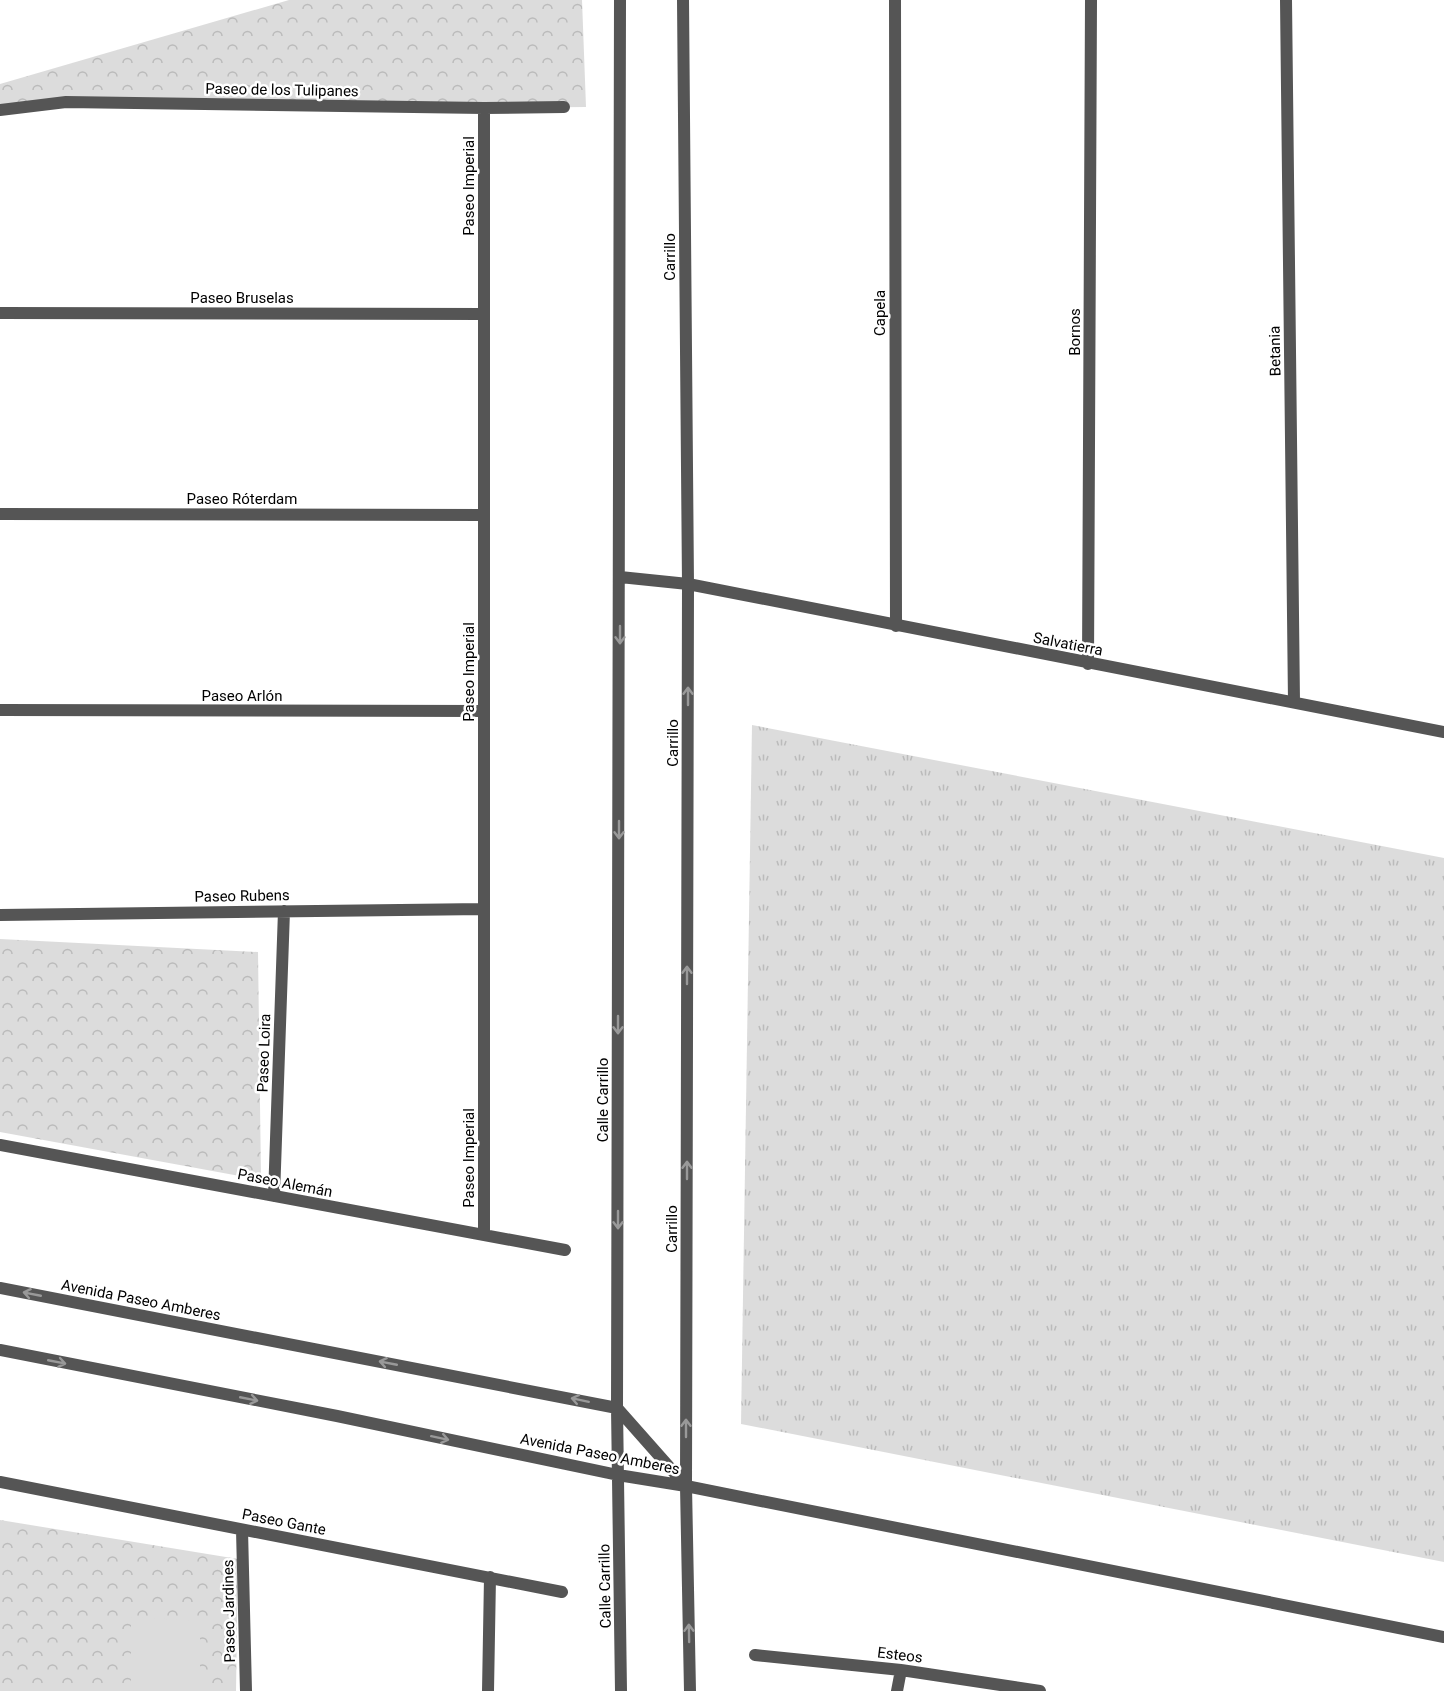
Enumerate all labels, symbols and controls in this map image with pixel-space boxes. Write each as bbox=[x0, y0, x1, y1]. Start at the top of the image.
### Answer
street label: Paseo de los Tulipanes bbox=[205, 80, 359, 100]
street label: Paseo Imperial bbox=[460, 136, 478, 236]
street label: Carrillo bbox=[661, 233, 679, 281]
street label: Paseo Bruselas bbox=[190, 289, 294, 307]
street label: Capela bbox=[871, 290, 889, 336]
street label: Bornos bbox=[1066, 308, 1084, 356]
street label: Betania bbox=[1266, 326, 1284, 376]
street label: Paseo Róterdam bbox=[187, 490, 297, 508]
street label: Paseo Imperial bbox=[460, 622, 478, 722]
one-way arrow bbox=[614, 625, 626, 645]
street label: Salvatierra bbox=[1032, 628, 1104, 660]
one-way arrow bbox=[682, 686, 694, 706]
street label: Paseo Arlón bbox=[202, 687, 282, 705]
street label: Carrillo bbox=[664, 719, 682, 767]
one-way arrow bbox=[613, 820, 625, 840]
street label: Paseo Rubens bbox=[194, 886, 290, 906]
one-way arrow bbox=[681, 965, 693, 985]
street label: Paseo Loira bbox=[254, 1013, 274, 1093]
one-way arrow bbox=[612, 1015, 624, 1035]
street label: Calle Carrillo bbox=[594, 1058, 612, 1142]
street label: Paseo Imperial bbox=[460, 1108, 478, 1208]
one-way arrow bbox=[681, 1160, 693, 1180]
street label: Paseo Alemán bbox=[236, 1165, 334, 1201]
street label: Carrillo bbox=[663, 1205, 681, 1253]
one-way arrow bbox=[612, 1210, 624, 1230]
street label: Avenida Paseo Amberes bbox=[60, 1276, 222, 1324]
one-way arrow bbox=[23, 1288, 42, 1299]
one-way arrow bbox=[47, 1357, 67, 1368]
one-way arrow bbox=[379, 1357, 399, 1368]
one-way arrow bbox=[238, 1394, 258, 1405]
one-way arrow bbox=[571, 1394, 590, 1405]
one-way arrow bbox=[680, 1418, 692, 1438]
street label: Avenida Paseo Amberes bbox=[519, 1430, 681, 1478]
one-way arrow bbox=[430, 1432, 449, 1444]
street label: Paseo Gante bbox=[241, 1505, 327, 1539]
street label: Calle Carrillo bbox=[595, 1544, 615, 1628]
street label: Paseo Jardines bbox=[219, 1559, 239, 1663]
one-way arrow bbox=[683, 1623, 695, 1643]
street label: Esteos bbox=[876, 1643, 924, 1667]

